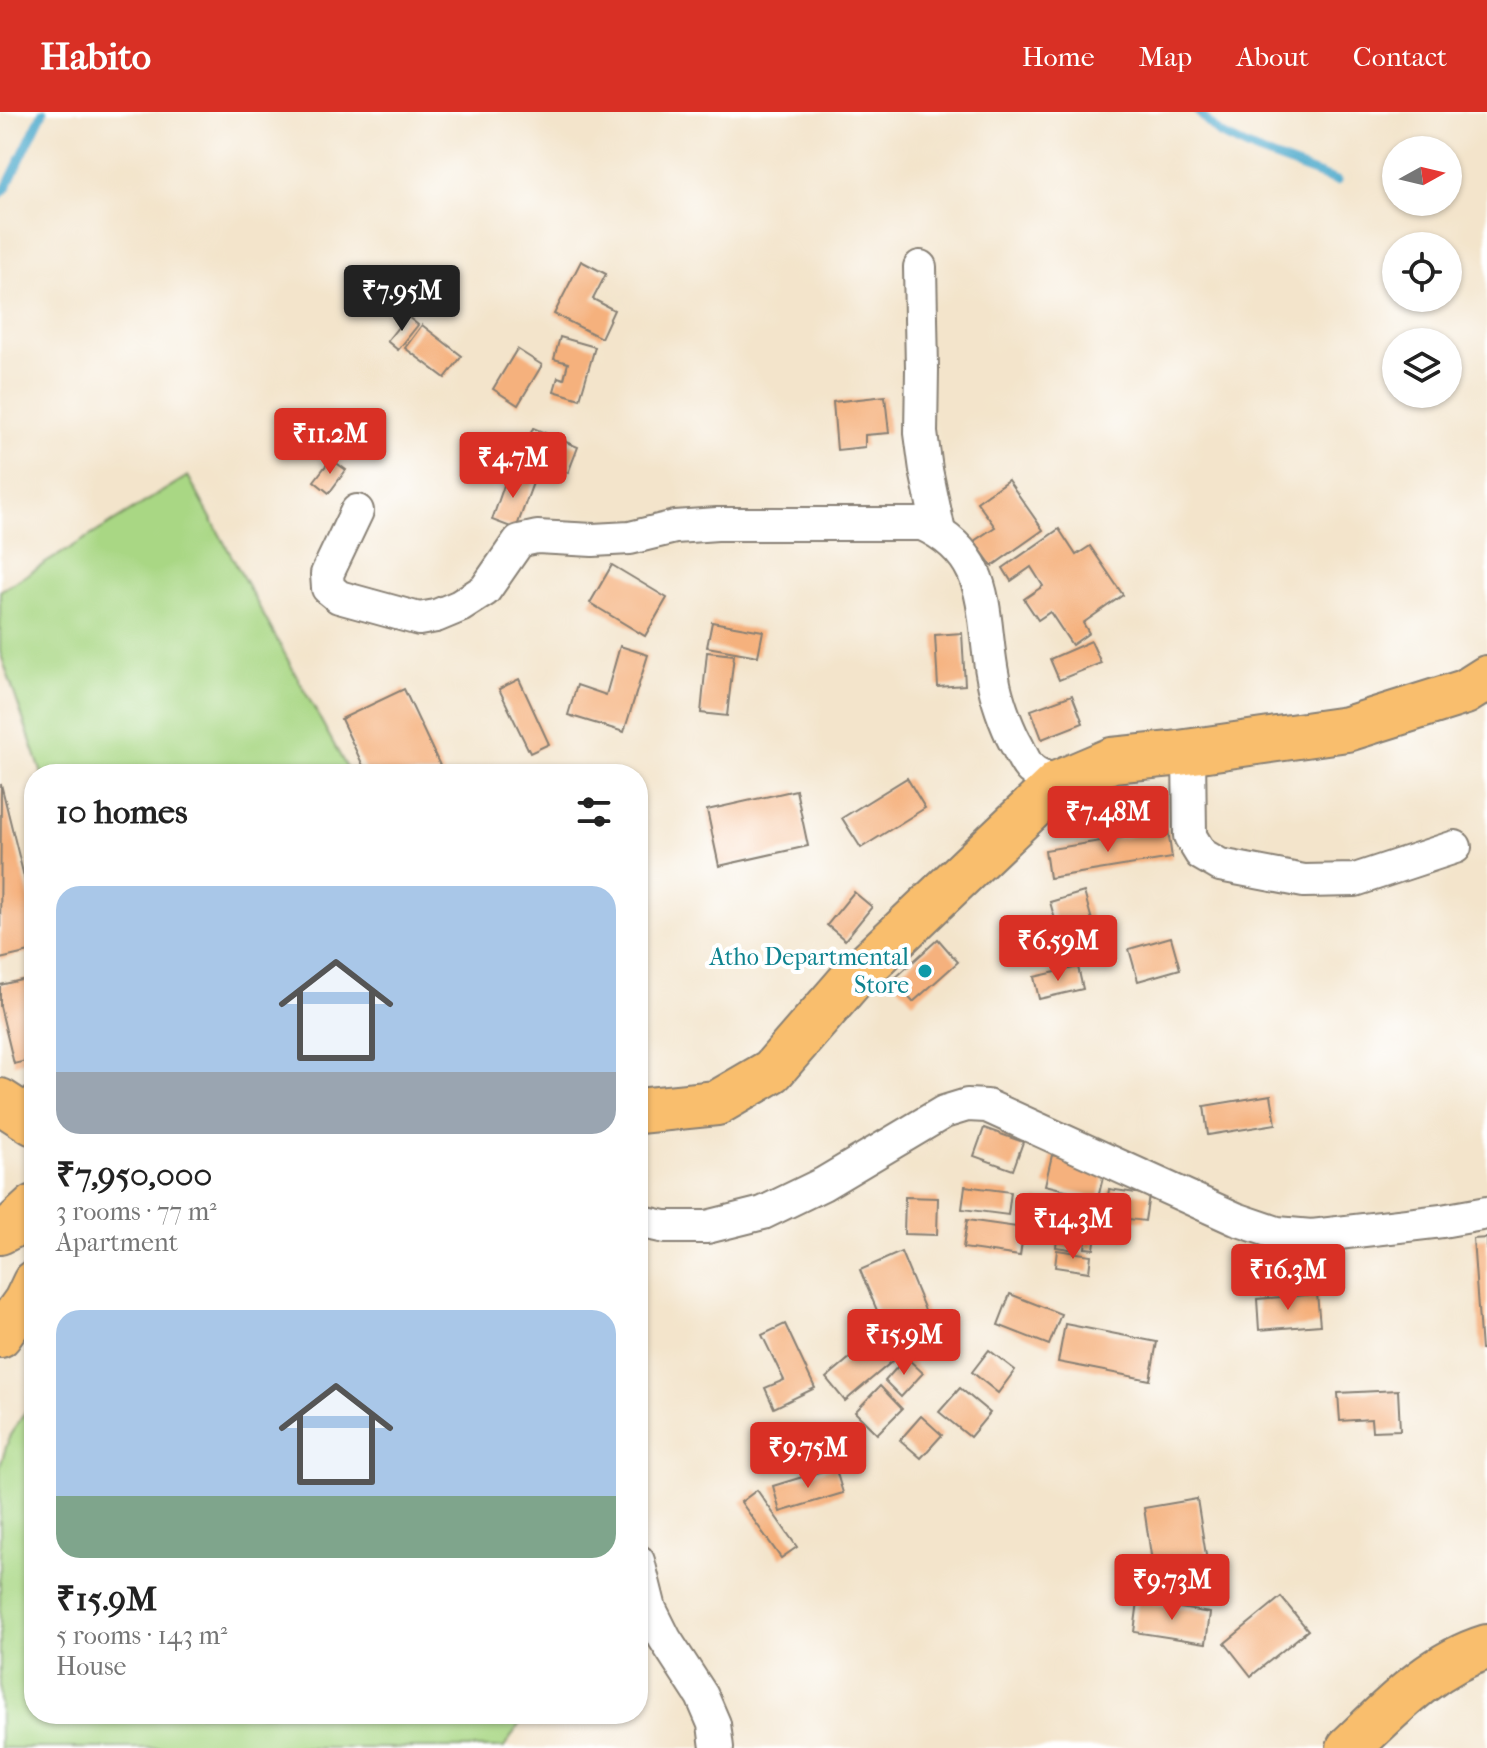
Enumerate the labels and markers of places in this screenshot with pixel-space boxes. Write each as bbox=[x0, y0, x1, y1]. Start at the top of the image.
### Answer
pin: ₹7.95M bbox=[337, 265, 467, 333]
pin: ₹11.2M bbox=[265, 408, 395, 476]
pin: ₹4.7M bbox=[457, 432, 569, 500]
pin: ₹7.48M bbox=[1043, 786, 1173, 854]
pin: ₹6.59M bbox=[993, 915, 1123, 983]
place label: Atho Departmental Store bbox=[708, 943, 909, 999]
marker: Atho Departmental Store bbox=[916, 962, 934, 980]
pin: ₹14.3M bbox=[1008, 1193, 1138, 1261]
pin: ₹16.3M bbox=[1223, 1244, 1353, 1312]
pin: ₹15.9M bbox=[839, 1309, 969, 1377]
pin: ₹9.75M bbox=[743, 1422, 873, 1490]
pin: ₹9.73M bbox=[1107, 1554, 1237, 1622]

